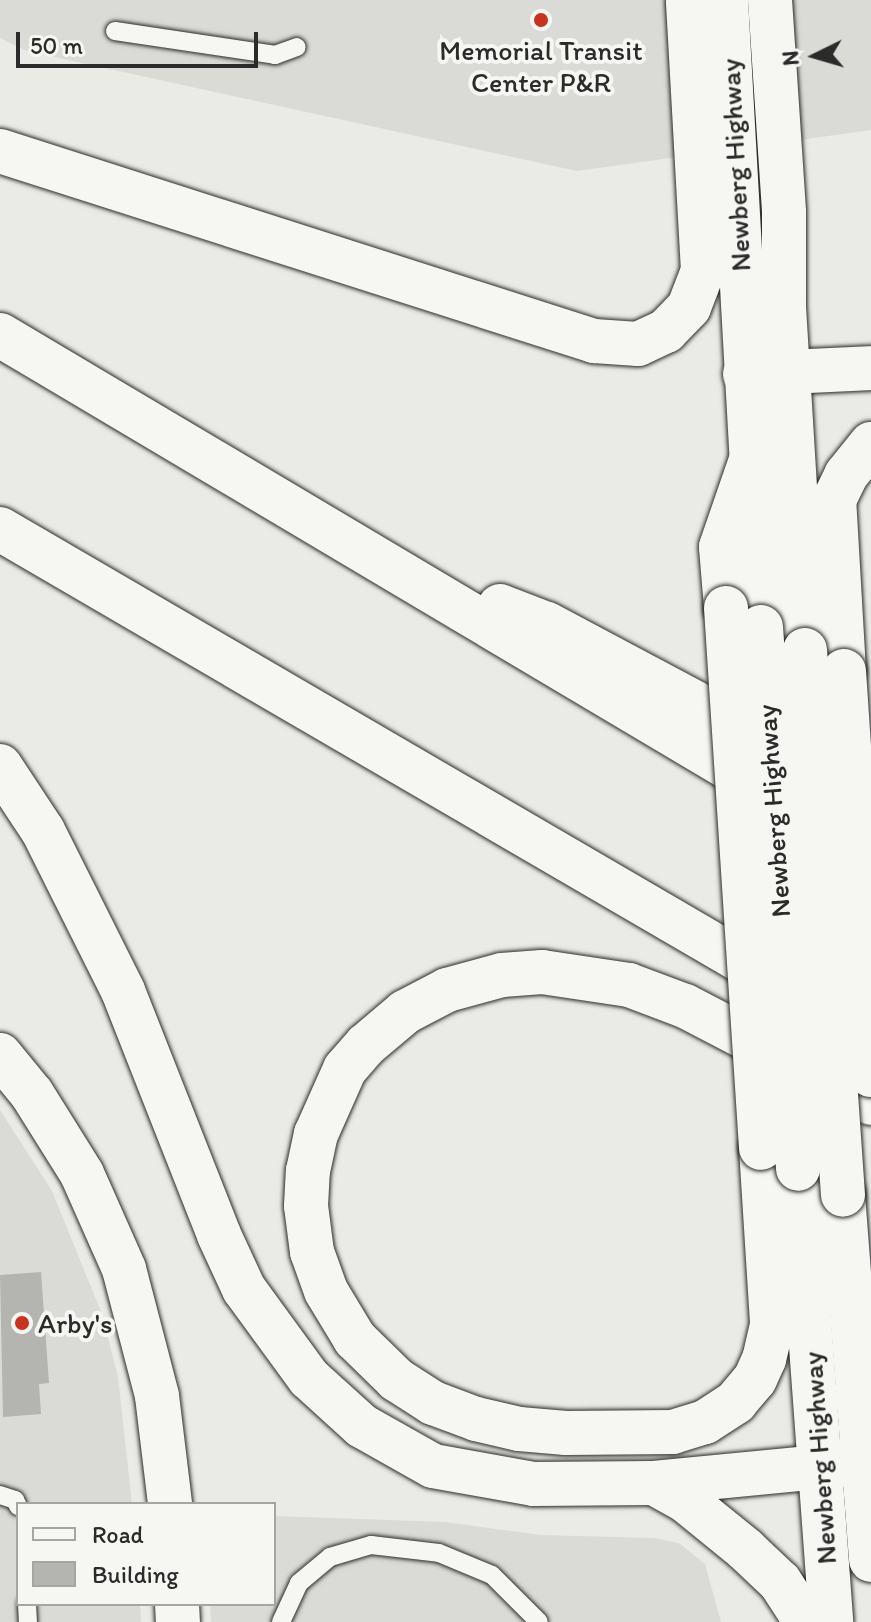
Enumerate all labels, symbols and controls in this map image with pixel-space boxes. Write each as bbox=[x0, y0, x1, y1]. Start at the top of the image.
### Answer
marker: Memorial Transit Center P&R bbox=[532, 11, 550, 29]
scale bar bbox=[20, 16, 262, 66]
north arrow bbox=[775, 16, 855, 96]
text: 50 m bbox=[30, 31, 83, 60]
place label: Memorial Transit Center P&R bbox=[439, 33, 643, 99]
text: N bbox=[776, 50, 805, 67]
street label: Newberg Highway bbox=[713, 58, 757, 272]
street label: Newberg Highway bbox=[749, 704, 797, 918]
place label: Arby's bbox=[38, 1306, 113, 1340]
marker: Arby's bbox=[13, 1314, 31, 1332]
street label: Newberg Highway bbox=[795, 1351, 843, 1565]
legend bbox=[16, 1502, 276, 1606]
text: Road bbox=[92, 1520, 144, 1549]
text: Building bbox=[92, 1560, 179, 1589]

